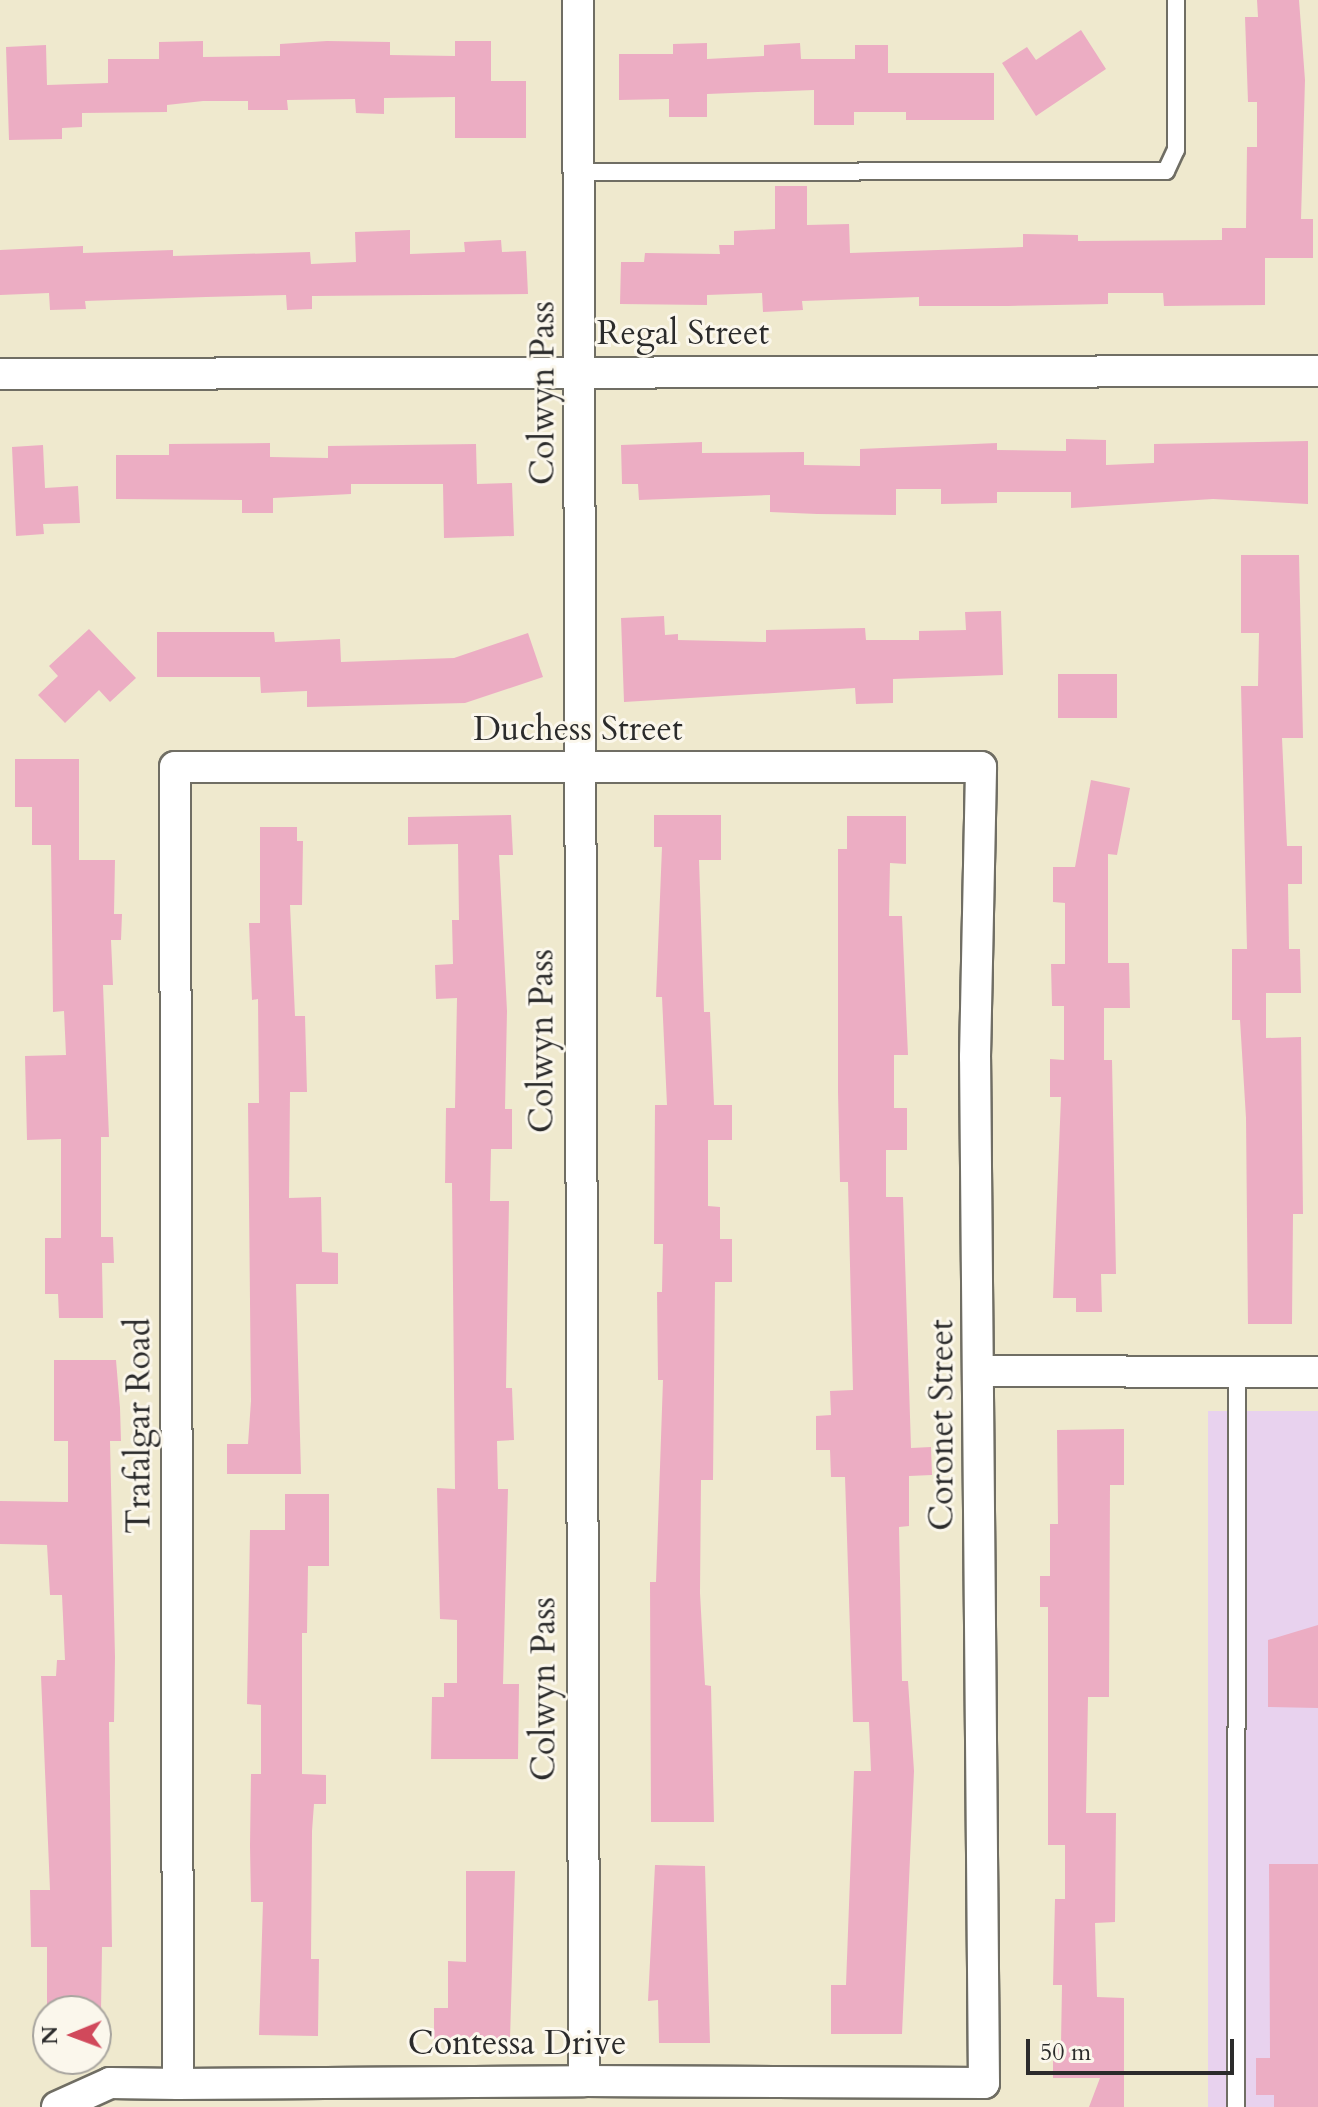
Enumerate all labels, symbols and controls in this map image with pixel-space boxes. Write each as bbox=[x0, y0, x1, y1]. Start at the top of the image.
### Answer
street label: Colwyn Pass bbox=[523, 301, 563, 485]
street label: Regal Street bbox=[597, 314, 769, 354]
street label: Duchess Street bbox=[473, 710, 683, 750]
street label: Colwyn Pass bbox=[522, 949, 562, 1133]
street label: Trafalgar Road bbox=[119, 1318, 159, 1534]
street label: Coronet Street bbox=[922, 1319, 962, 1531]
street label: Colwyn Pass bbox=[524, 1597, 564, 1781]
north arrow bbox=[32, 1995, 112, 2075]
scale bar bbox=[1030, 2023, 1238, 2073]
street label: Contessa Drive bbox=[408, 2024, 626, 2064]
text: N bbox=[35, 2026, 65, 2045]
text: 50 m bbox=[1040, 2036, 1091, 2069]

